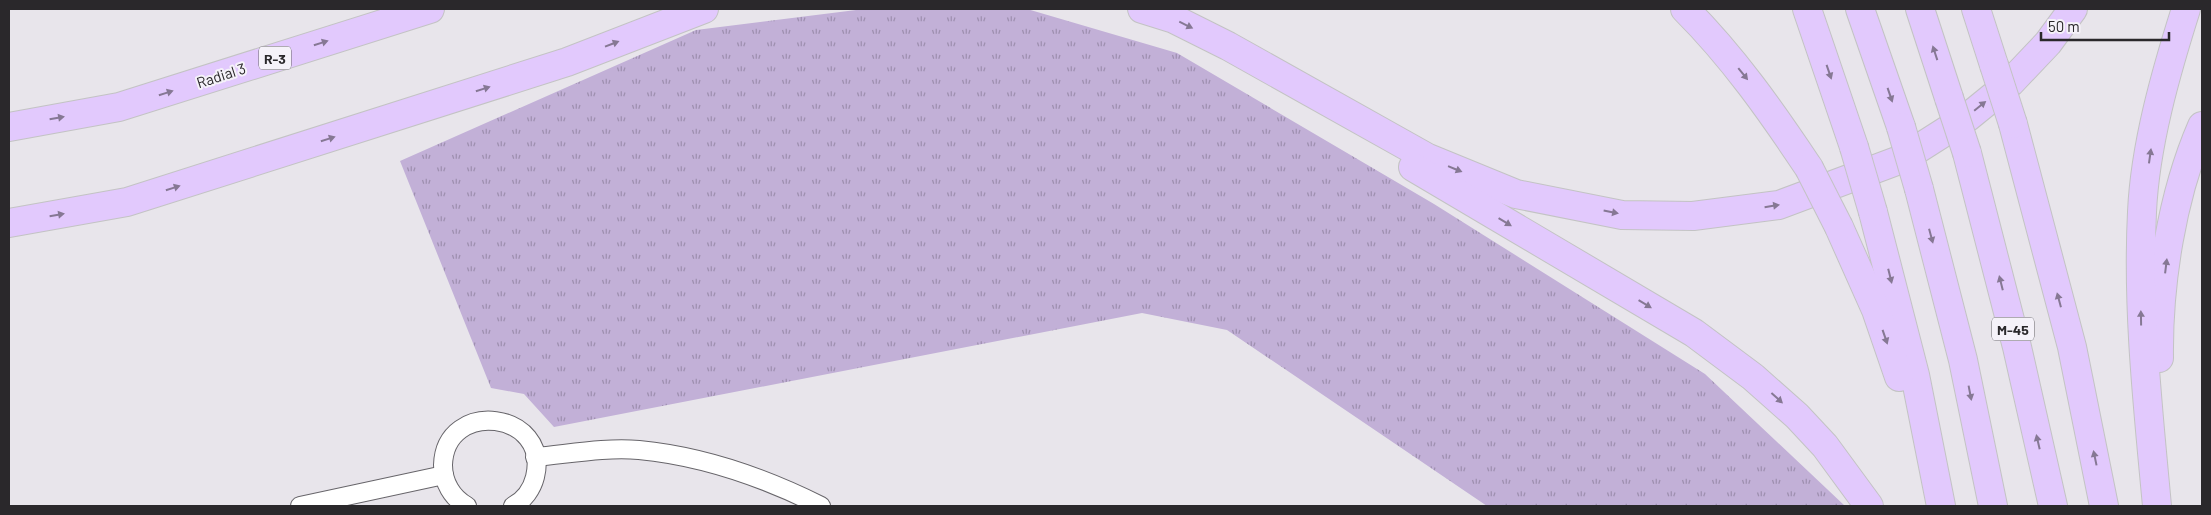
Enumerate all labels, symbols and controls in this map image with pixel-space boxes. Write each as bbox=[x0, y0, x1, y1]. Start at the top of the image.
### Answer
scale bar bbox=[2041, 10, 2168, 42]
text: 50 m bbox=[2048, 17, 2080, 35]
one-way arrow bbox=[1179, 21, 1193, 29]
one-way arrow bbox=[313, 39, 328, 47]
one-way arrow bbox=[605, 40, 620, 47]
road number: R-3 bbox=[259, 46, 291, 70]
one-way arrow bbox=[1930, 46, 1938, 61]
street label: Radial 3 bbox=[194, 59, 248, 91]
one-way arrow bbox=[1826, 65, 1833, 80]
one-way arrow bbox=[1737, 67, 1748, 80]
one-way arrow bbox=[476, 85, 491, 93]
one-way arrow bbox=[158, 88, 173, 96]
one-way arrow bbox=[1886, 88, 1894, 103]
one-way arrow bbox=[1974, 101, 1987, 112]
one-way arrow bbox=[49, 114, 65, 122]
one-way arrow bbox=[321, 134, 336, 142]
one-way arrow bbox=[2146, 148, 2154, 164]
one-way arrow bbox=[1448, 166, 1462, 174]
one-way arrow bbox=[166, 183, 181, 191]
one-way arrow bbox=[1765, 201, 1781, 209]
one-way arrow bbox=[1603, 209, 1619, 217]
one-way arrow bbox=[49, 210, 65, 218]
one-way arrow bbox=[1499, 217, 1512, 226]
one-way arrow bbox=[1927, 228, 1935, 243]
one-way arrow bbox=[2162, 258, 2170, 274]
one-way arrow bbox=[1886, 268, 1894, 283]
one-way arrow bbox=[1997, 276, 2005, 291]
one-way arrow bbox=[2055, 292, 2063, 307]
one-way arrow bbox=[1638, 300, 1651, 309]
one-way arrow bbox=[2137, 310, 2145, 326]
road number: M-45 bbox=[1992, 318, 2034, 340]
one-way arrow bbox=[1881, 330, 1889, 345]
one-way arrow bbox=[1966, 386, 1974, 401]
one-way arrow bbox=[1770, 393, 1783, 404]
one-way arrow bbox=[2034, 434, 2042, 449]
one-way arrow bbox=[2090, 450, 2098, 466]

